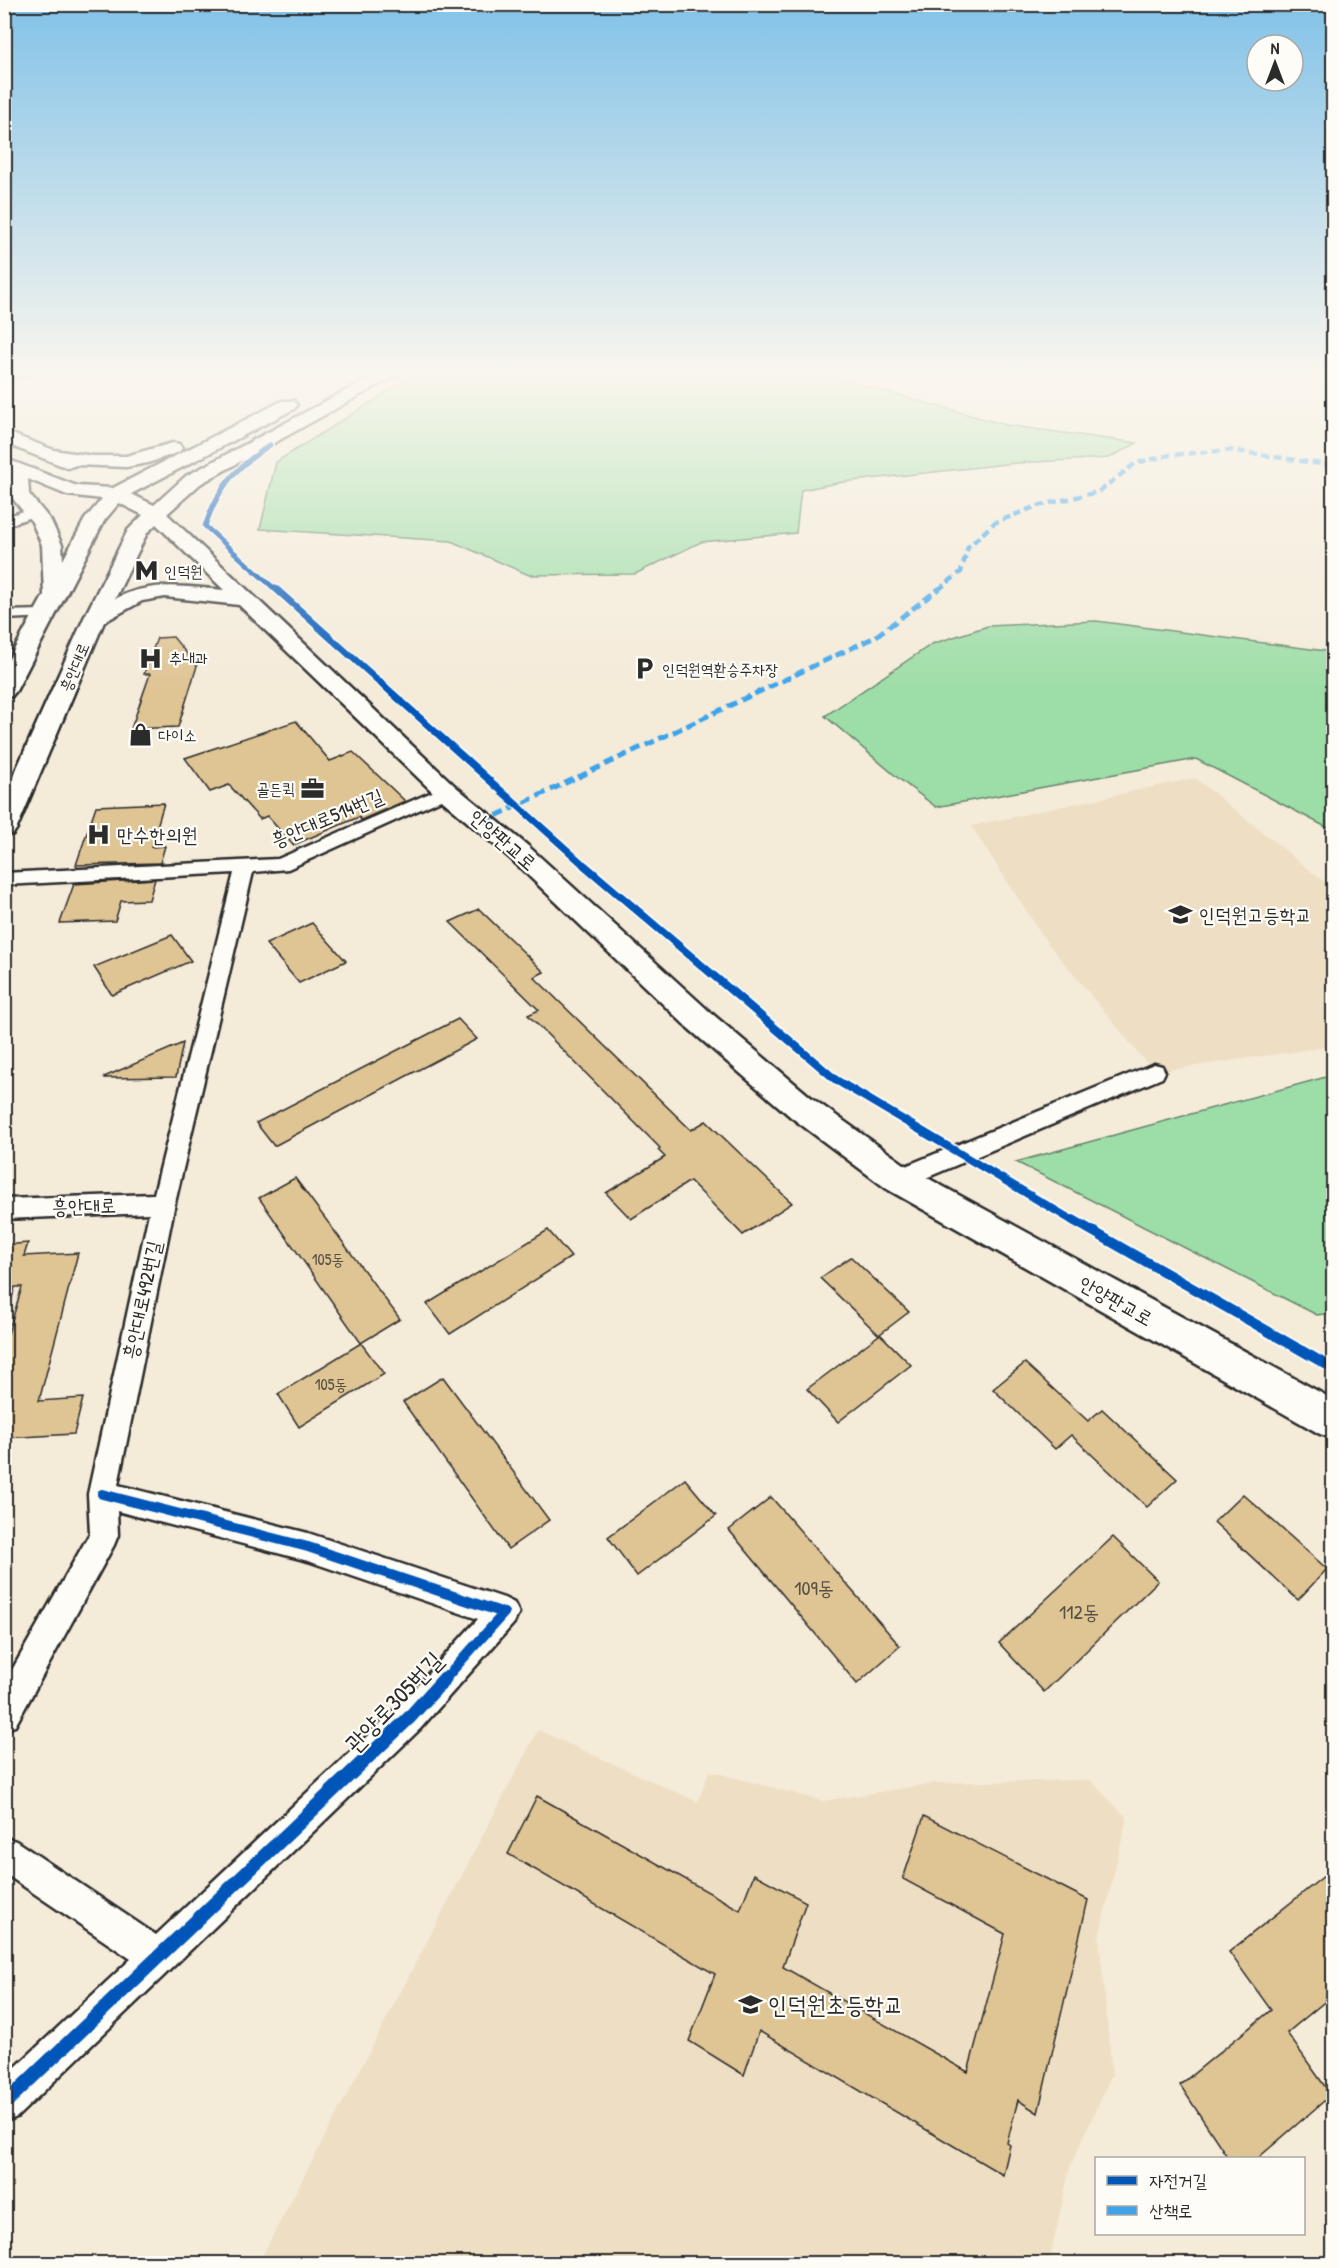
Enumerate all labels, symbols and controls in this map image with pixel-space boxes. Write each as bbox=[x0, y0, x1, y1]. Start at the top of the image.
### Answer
north arrow bbox=[1245, 33, 1305, 93]
text: N bbox=[1271, 37, 1280, 59]
metro station icon: 인덕원 bbox=[133, 558, 159, 584]
place label: 인덕원 bbox=[164, 560, 203, 582]
street label: 흥안대로 bbox=[54, 639, 94, 695]
hospital icon: 추내과 bbox=[138, 645, 164, 671]
place label: 추내과 bbox=[169, 647, 208, 669]
parking icon: 인덕원역환승주차장 bbox=[631, 656, 657, 682]
place label: 인덕원역환승주차장 bbox=[662, 658, 778, 680]
shop icon: 다이소 bbox=[127, 722, 153, 748]
place label: 다이소 bbox=[158, 724, 197, 746]
office icon: 골든퀵 bbox=[300, 776, 326, 802]
place label: 골든퀵 bbox=[256, 778, 295, 800]
street label: 흥안대로514번길 bbox=[266, 782, 387, 853]
street label: 안양판교로 bbox=[464, 803, 543, 876]
place label: 만수한의원 bbox=[117, 821, 197, 848]
hospital icon: 만수한의원 bbox=[86, 822, 112, 848]
place label: 인덕원고등학교 bbox=[1199, 901, 1312, 928]
school or university icon: 인덕원고등학교 bbox=[1168, 902, 1194, 928]
street label: 흥안대로 bbox=[51, 1191, 117, 1220]
street label: 흥안대로492번길 bbox=[116, 1238, 167, 1362]
house number: 105동 bbox=[312, 1248, 344, 1270]
street label: 안양판교로 bbox=[1075, 1269, 1158, 1332]
house number: 105동 bbox=[315, 1373, 347, 1395]
house number: 109동 bbox=[794, 1574, 834, 1601]
house number: 112동 bbox=[1059, 1598, 1099, 1625]
street label: 관양로305번길 bbox=[337, 1644, 449, 1759]
place label: 인덕원초등학교 bbox=[768, 1988, 903, 2020]
school or university icon: 인덕원초등학교 bbox=[737, 1992, 763, 2018]
legend bbox=[1095, 2157, 1305, 2235]
text: 자전거길 bbox=[1149, 2168, 1207, 2193]
text: 산책로 bbox=[1149, 2198, 1192, 2223]

